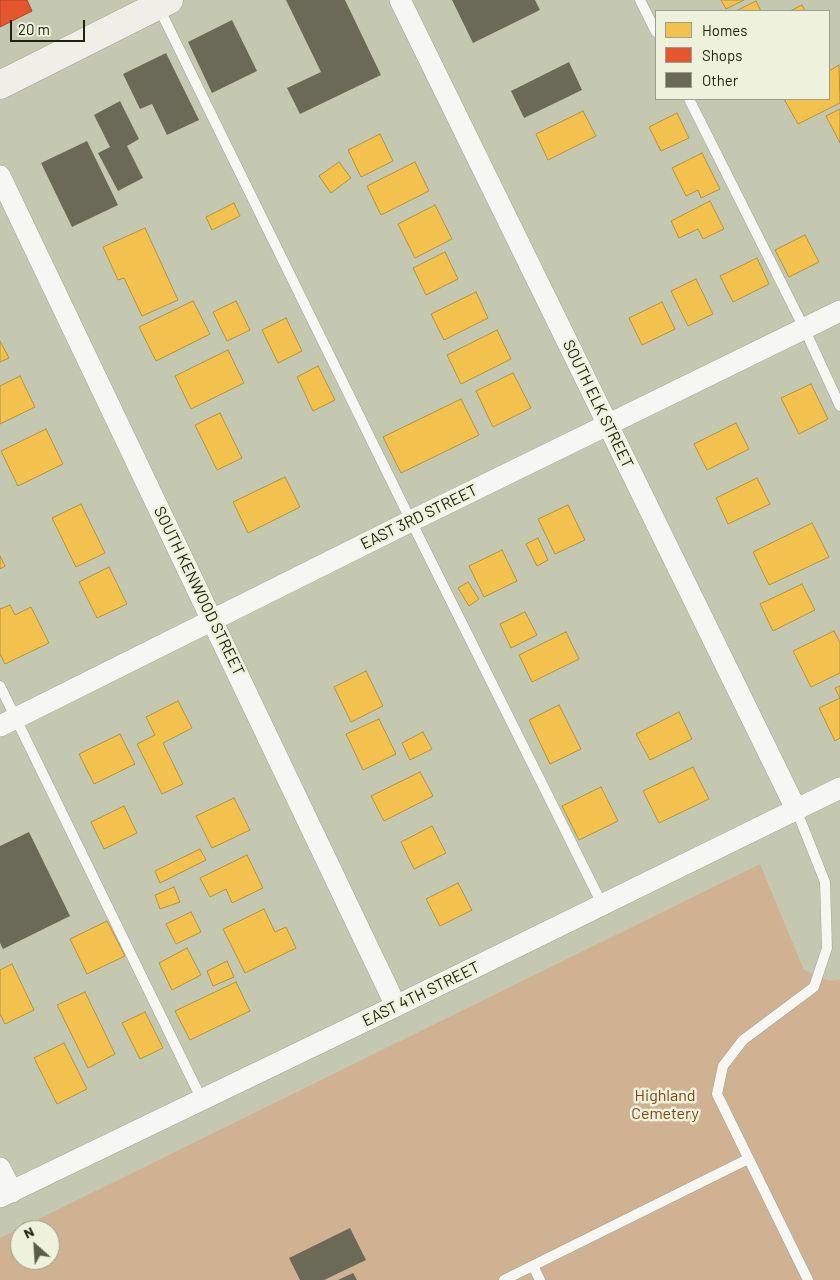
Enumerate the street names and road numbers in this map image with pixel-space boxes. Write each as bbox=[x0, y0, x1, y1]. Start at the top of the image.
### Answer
street label: SOUTH ELK STREET bbox=[559, 337, 637, 471]
street label: EAST 3RD STREET bbox=[357, 480, 481, 554]
street label: SOUTH KENWOOD STREET bbox=[150, 503, 248, 679]
street label: EAST 4TH STREET bbox=[359, 957, 483, 1031]

